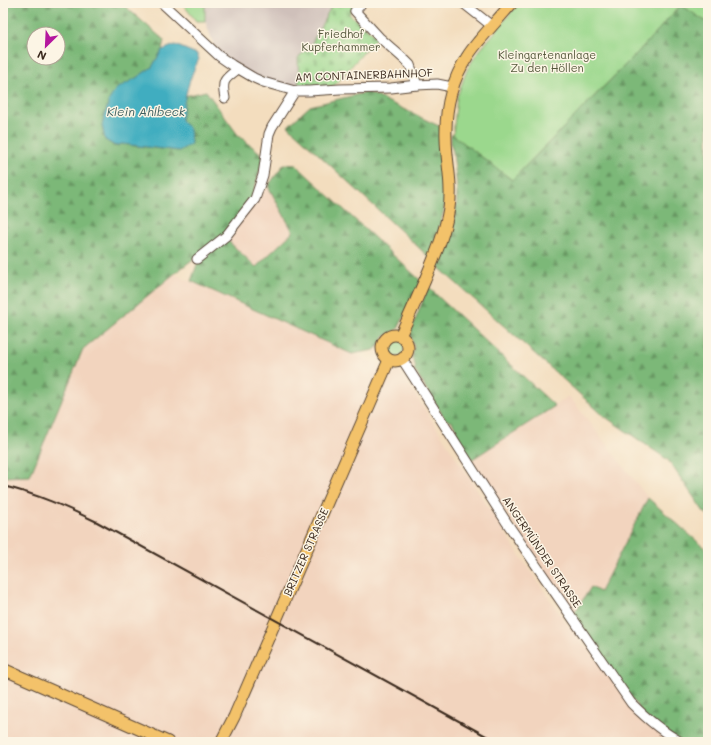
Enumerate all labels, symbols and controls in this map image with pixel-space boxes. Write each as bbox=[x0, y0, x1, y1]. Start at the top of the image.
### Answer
north arrow bbox=[26, 26, 66, 66]
park label: Friedhof Kupferhammer bbox=[301, 26, 381, 54]
text: N bbox=[35, 47, 49, 64]
park label: Kleingartenanlage Zu den Höllen bbox=[498, 47, 596, 75]
street label: AM CONTAINERBAHNHOF bbox=[295, 65, 433, 84]
water label: Klein Ahlbeck bbox=[107, 103, 186, 119]
street label: ANGERMÜNDER STRASSE bbox=[499, 493, 585, 610]
street label: BRITZER STRASSE bbox=[279, 505, 332, 598]

